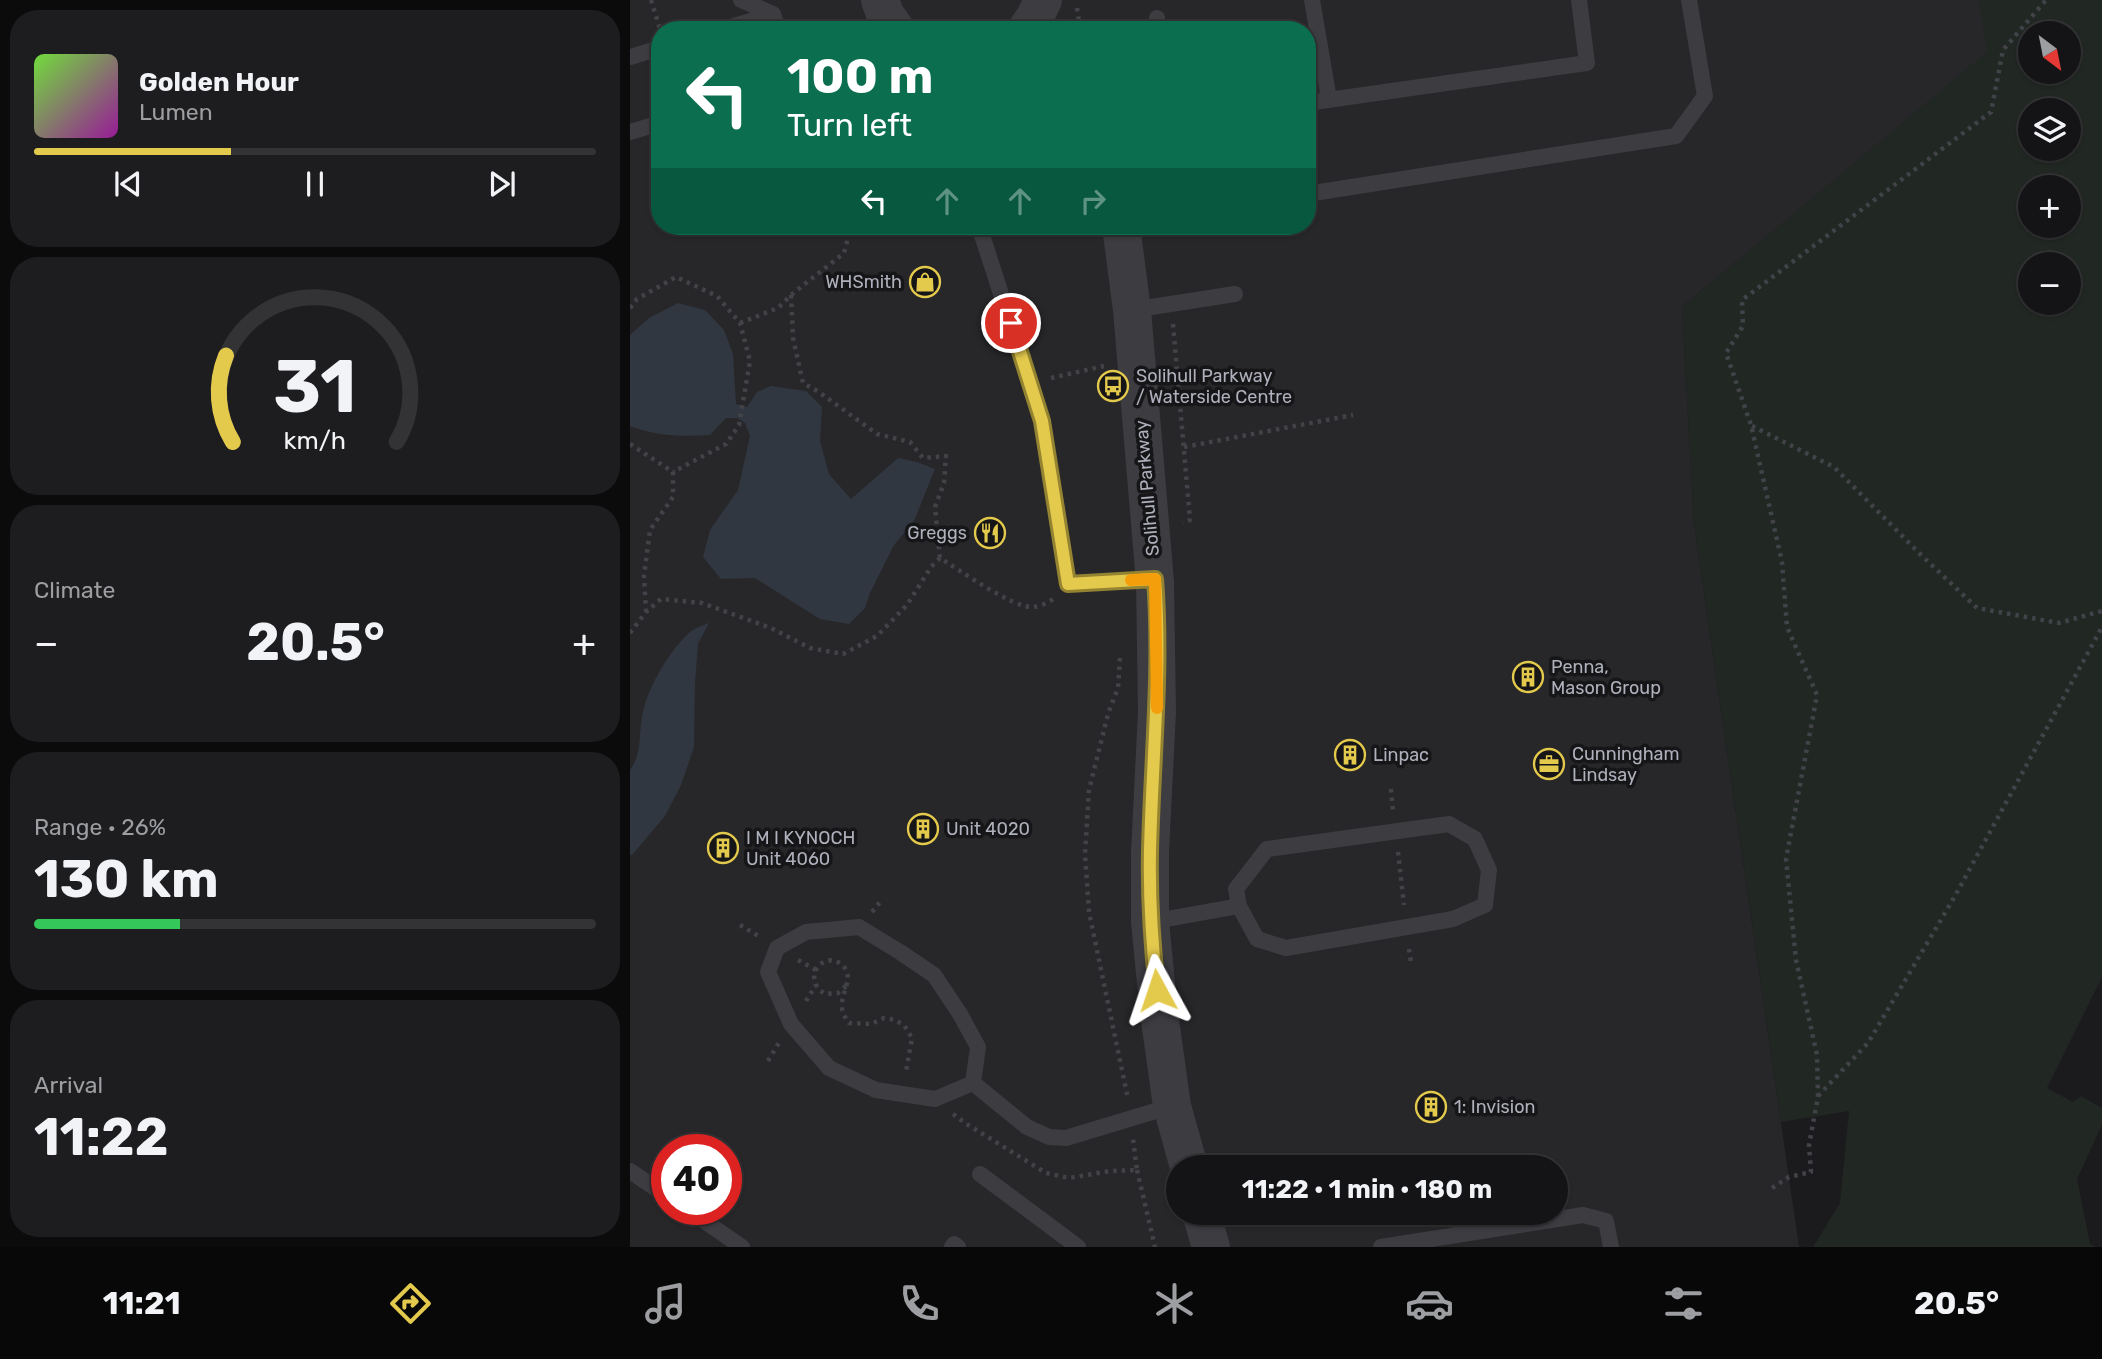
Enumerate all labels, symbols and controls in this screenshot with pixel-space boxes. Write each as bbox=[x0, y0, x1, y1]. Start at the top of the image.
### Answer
north arrow bbox=[2018, 21, 2081, 84]
map controls bbox=[2018, 21, 2081, 315]
text: 100 m bbox=[787, 47, 933, 105]
icon: left bbox=[672, 49, 763, 140]
text: Golden Hour bbox=[139, 67, 299, 98]
text: Lumen bbox=[139, 98, 213, 126]
button: layers bbox=[2018, 98, 2081, 161]
text: Turn left bbox=[787, 106, 912, 144]
icon: previous bbox=[109, 165, 147, 203]
icon: pause bbox=[296, 165, 334, 203]
icon: next bbox=[483, 165, 521, 203]
button: + bbox=[2018, 175, 2081, 238]
icon: left bbox=[855, 182, 893, 220]
icon: ahead bbox=[928, 182, 966, 220]
icon: ahead bbox=[1001, 182, 1039, 220]
icon: right bbox=[1074, 182, 1112, 220]
button: − bbox=[2018, 252, 2081, 315]
shop icon: WHSmith bbox=[908, 265, 942, 299]
place label: WHSmith bbox=[825, 271, 902, 293]
pin bbox=[981, 293, 1041, 353]
icon: arrive bbox=[992, 304, 1030, 342]
text: 31 bbox=[273, 345, 357, 431]
place label: Solihull Parkway / Waterside Centre bbox=[1136, 365, 1292, 408]
bus stop icon: Solihull Parkway / Waterside Centre bbox=[1096, 369, 1130, 403]
street label: Solihull Parkway bbox=[1130, 419, 1164, 557]
text: km/h bbox=[284, 426, 346, 455]
restaurant icon: Greggs bbox=[973, 516, 1007, 550]
place label: Greggs bbox=[907, 522, 967, 544]
text: Climate bbox=[34, 576, 115, 604]
text: 20.5° bbox=[246, 611, 385, 673]
text: − bbox=[34, 620, 59, 666]
text: + bbox=[572, 620, 596, 666]
place label: Penna, Mason Group bbox=[1551, 656, 1661, 699]
building icon: Penna, Mason Group bbox=[1511, 660, 1545, 694]
building icon: Linpac bbox=[1333, 738, 1367, 772]
place label: Cunningham Lindsay bbox=[1572, 743, 1680, 786]
place label: Linpac bbox=[1373, 744, 1429, 766]
office icon: Cunningham Lindsay bbox=[1532, 747, 1566, 781]
building icon: Unit 4020 bbox=[906, 812, 940, 846]
text: Range · 26% bbox=[34, 813, 166, 841]
place label: Unit 4020 bbox=[946, 818, 1030, 840]
place label: I M I KYNOCH Unit 4060 bbox=[746, 827, 855, 870]
building icon: I M I KYNOCH Unit 4060 bbox=[706, 831, 740, 865]
text: 130 km bbox=[34, 848, 219, 910]
position arrow bbox=[1120, 953, 1194, 1027]
text: Arrival bbox=[34, 1071, 103, 1099]
building icon: 1: Invision bbox=[1414, 1090, 1448, 1124]
place label: 1: Invision bbox=[1454, 1096, 1535, 1118]
text: 11:22 bbox=[34, 1106, 168, 1168]
speed limit sign: 40 bbox=[651, 1134, 742, 1225]
text: 11:22 · 1 min · 180 m bbox=[1242, 1174, 1492, 1205]
icon: directions bbox=[386, 1279, 435, 1328]
icon: music bbox=[641, 1279, 690, 1328]
icon: phone bbox=[895, 1279, 944, 1328]
icon: climate bbox=[1150, 1279, 1199, 1328]
icon: car bbox=[1405, 1279, 1454, 1328]
icon: filters bbox=[1659, 1279, 1708, 1328]
text: 11:21 bbox=[103, 1284, 181, 1322]
text: 20.5° bbox=[1914, 1284, 1999, 1322]

